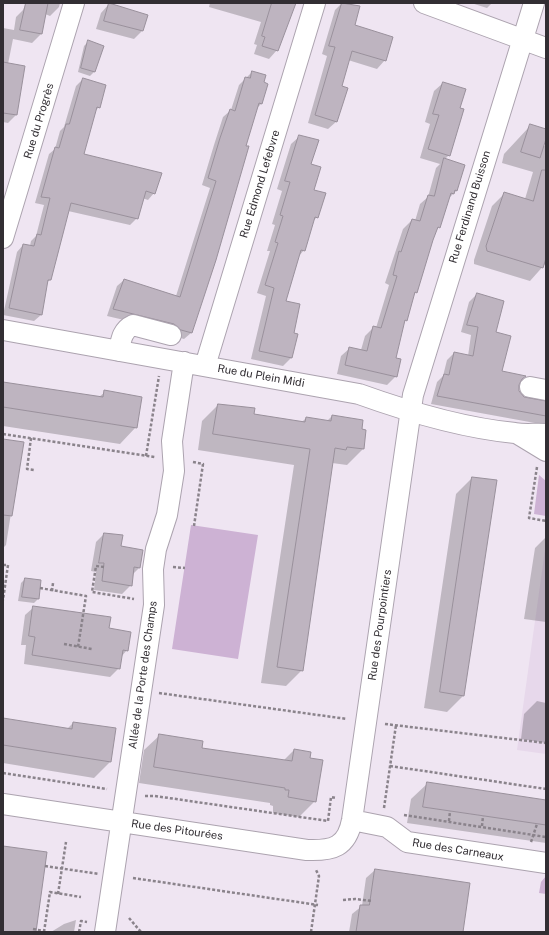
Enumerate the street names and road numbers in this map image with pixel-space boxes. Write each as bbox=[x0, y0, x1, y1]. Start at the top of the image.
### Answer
street label: Rue du Progrès bbox=[21, 82, 57, 160]
street label: Rue Edmond Lefebvre bbox=[237, 128, 283, 240]
street label: Rue Ferdinand Buisson bbox=[447, 149, 493, 265]
street label: Rue du Plein Midi bbox=[216, 362, 306, 390]
street label: Rue des Pourpointiers bbox=[366, 569, 394, 681]
street label: Allée de la Porte des Champs bbox=[126, 600, 160, 750]
street label: Rue des Pitourées bbox=[130, 817, 224, 843]
street label: Rue des Carneaux bbox=[411, 836, 505, 864]

